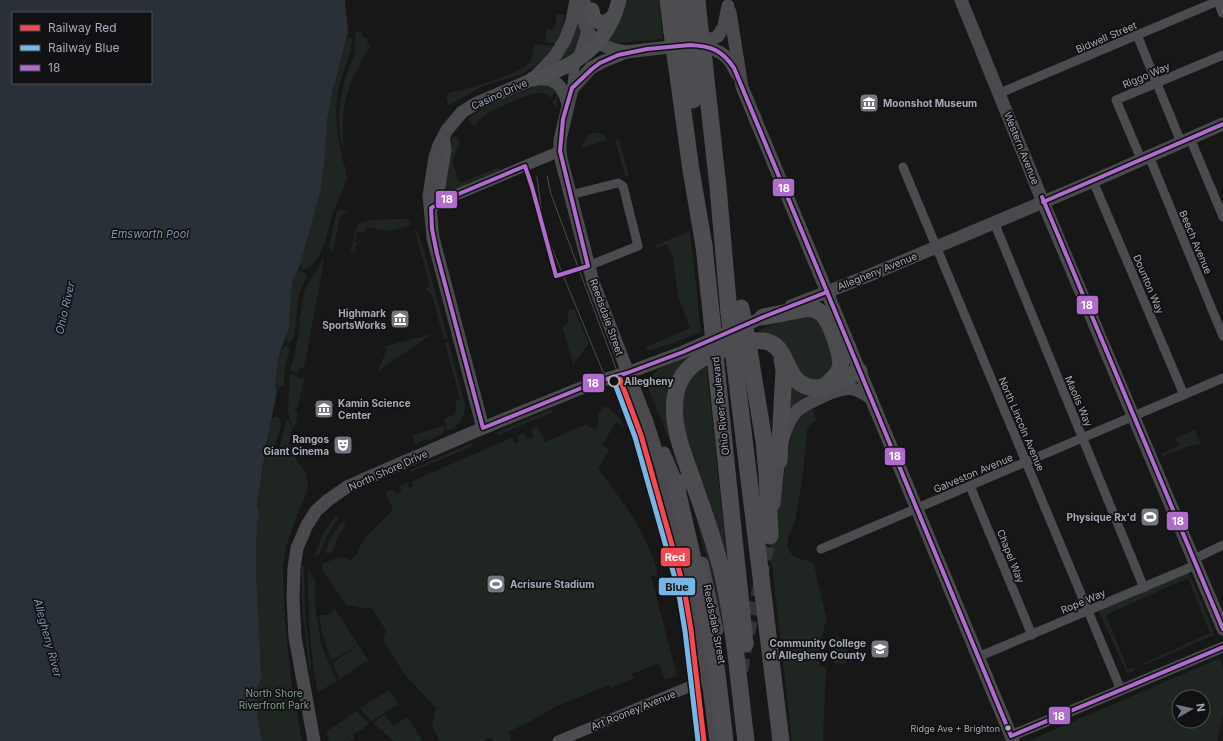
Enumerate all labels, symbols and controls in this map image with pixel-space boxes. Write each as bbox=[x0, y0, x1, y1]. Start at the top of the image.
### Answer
legend bbox=[12, 12, 152, 84]
street label: Bidwell Street bbox=[1074, 19, 1139, 55]
text: Railway Red bbox=[48, 20, 117, 35]
text: Railway Blue bbox=[48, 40, 120, 55]
street label: Riggo Way bbox=[1120, 59, 1172, 90]
text: 18 bbox=[48, 60, 60, 75]
street label: Casino Drive bbox=[469, 76, 529, 112]
museum icon: Moonshot Museum bbox=[858, 92, 880, 114]
place label: Moonshot Museum bbox=[883, 97, 977, 109]
street label: Western Avenue bbox=[1002, 110, 1042, 186]
line badge: 18 bbox=[772, 178, 795, 197]
text: 18 bbox=[778, 181, 790, 195]
line badge: 18 bbox=[435, 190, 458, 209]
text: 18 bbox=[441, 192, 453, 206]
street label: Beech Avenue bbox=[1177, 208, 1215, 276]
water label: Emsworth Pool bbox=[111, 227, 189, 241]
street label: Allegheny Avenue bbox=[835, 249, 919, 292]
street label: Dounton Way bbox=[1131, 252, 1167, 316]
street label: Reedsdale Street bbox=[588, 277, 627, 357]
water label: Ohio River bbox=[52, 280, 78, 336]
line badge: 18 bbox=[1076, 295, 1099, 315]
text: 18 bbox=[1081, 298, 1093, 312]
place label: Highmark SportsWorks bbox=[322, 307, 386, 331]
museum icon: Highmark SportsWorks bbox=[389, 308, 411, 330]
street label: Ohio River Boulevard bbox=[709, 356, 731, 456]
line badge: 18 bbox=[582, 373, 605, 393]
marker: Allegheny bbox=[607, 374, 621, 388]
street label: Maolis Way bbox=[1063, 374, 1095, 429]
place label: Allegheny bbox=[624, 375, 673, 388]
street label: North Lincoln Avenue bbox=[997, 375, 1047, 473]
text: 18 bbox=[587, 376, 599, 390]
place label: Kamin Science Center bbox=[338, 397, 411, 421]
museum icon: Kamin Science Center bbox=[313, 398, 335, 420]
place label: Rangos Giant Cinema bbox=[264, 433, 329, 457]
theatre icon: Rangos Giant Cinema bbox=[332, 434, 354, 456]
street label: North Shore Drive bbox=[347, 447, 429, 493]
line badge: 18 bbox=[884, 447, 906, 466]
text: 18 bbox=[889, 449, 901, 463]
street label: Galveston Avenue bbox=[931, 451, 1015, 495]
sports icon: Physique Rx'd bbox=[1139, 506, 1161, 528]
place label: Physique Rx'd bbox=[1066, 511, 1136, 524]
line badge: 18 bbox=[1166, 511, 1189, 531]
text: 18 bbox=[1172, 514, 1184, 528]
street label: Chapel Way bbox=[995, 528, 1027, 585]
line badge: Red bbox=[660, 547, 691, 567]
text: Red bbox=[665, 550, 685, 564]
sports icon: Acrisure Stadium bbox=[485, 573, 507, 595]
line badge: Blue bbox=[658, 577, 696, 596]
place label: Acrisure Stadium bbox=[510, 578, 594, 590]
text: Blue bbox=[665, 580, 689, 594]
street label: Reedsdale Street bbox=[701, 583, 729, 665]
street label: Rope Way bbox=[1059, 586, 1108, 616]
water label: Allegheny River bbox=[31, 596, 65, 680]
place label: Community College of Allegheny County bbox=[766, 637, 866, 662]
school or university icon: Community College of Allegheny County bbox=[869, 638, 891, 660]
park label: North Shore Riverfront Park bbox=[239, 687, 310, 711]
street label: Art Rooney Avenue bbox=[589, 687, 677, 732]
north arrow bbox=[1171, 689, 1211, 729]
text: N bbox=[1193, 702, 1208, 713]
line badge: 18 bbox=[1048, 706, 1071, 725]
text: 18 bbox=[1053, 709, 1065, 723]
place label: Ridge Ave + Brighton bbox=[910, 723, 1000, 734]
marker: Ridge Ave + Brighton bbox=[1003, 723, 1013, 733]

